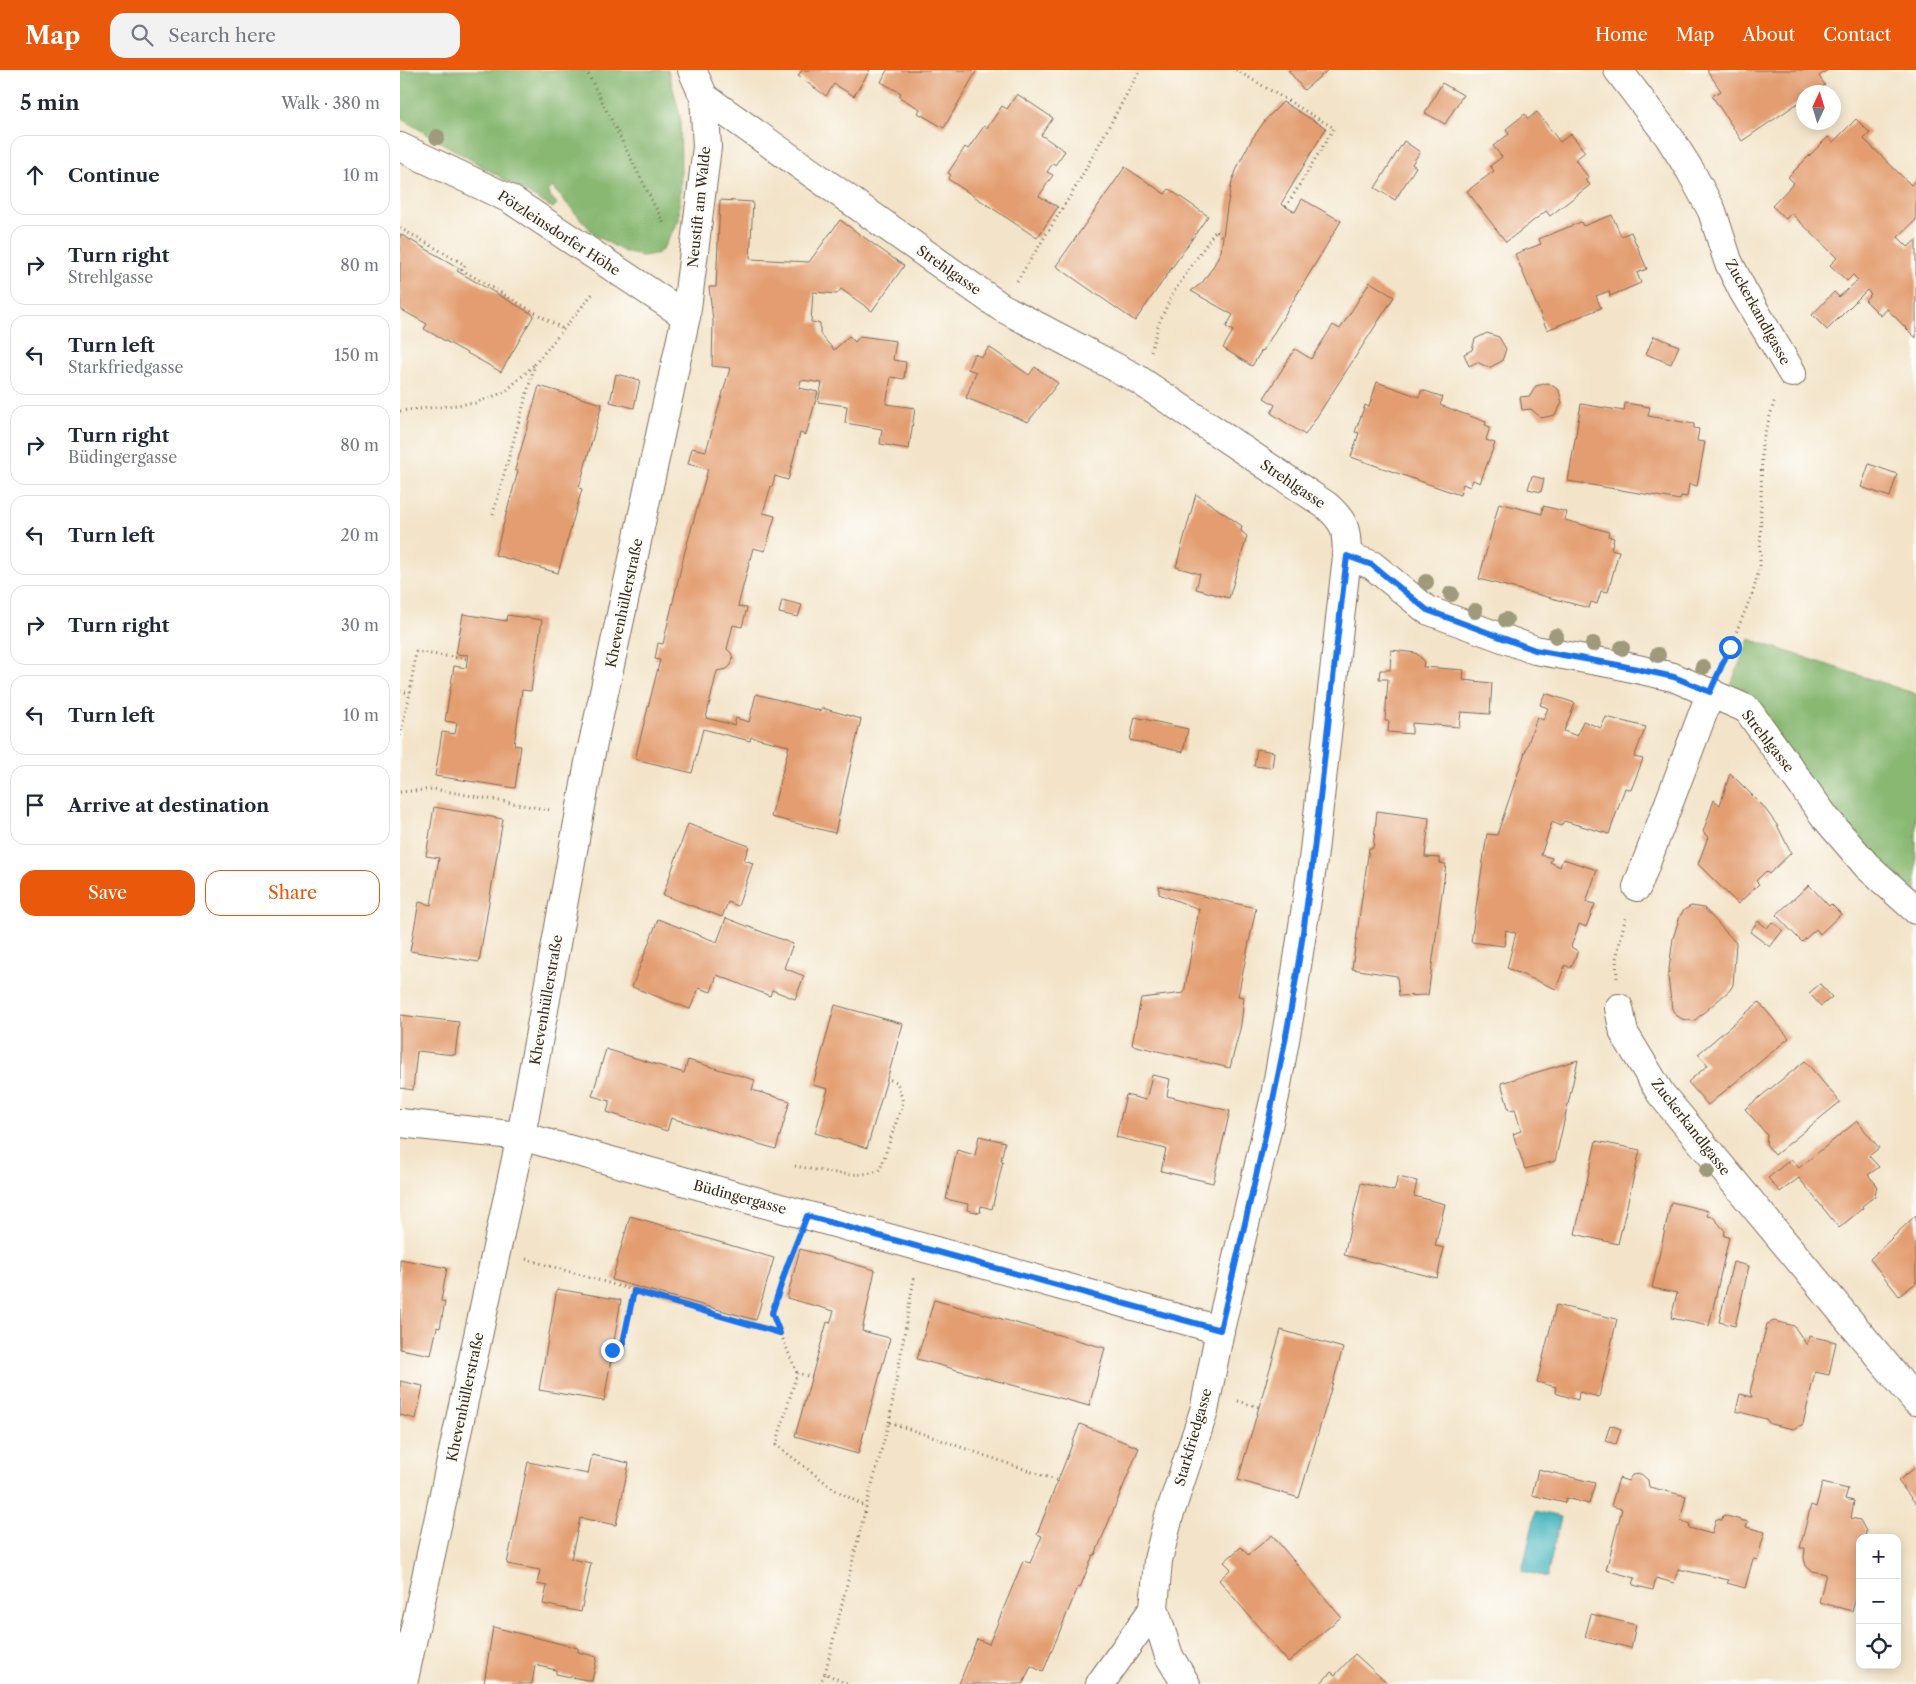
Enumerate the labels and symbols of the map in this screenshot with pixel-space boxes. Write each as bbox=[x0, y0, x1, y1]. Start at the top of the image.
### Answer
north arrow bbox=[1796, 85, 1841, 130]
street label: Neustift am Walde bbox=[684, 145, 714, 269]
street label: Pötzleinsdorfer Höhe bbox=[494, 187, 624, 279]
street label: Strehlgasse bbox=[913, 241, 985, 299]
street label: Zuckerkandlgasse bbox=[1722, 256, 1795, 368]
street label: Strehlgasse bbox=[1257, 456, 1329, 512]
street label: Khevenhüllerstraße bbox=[601, 536, 647, 669]
route start bbox=[1719, 636, 1742, 659]
street label: Strehlgasse bbox=[1738, 706, 1798, 776]
street label: Khevenhüllerstraße bbox=[526, 933, 566, 1067]
street label: Zuckerkandlgasse bbox=[1648, 1075, 1735, 1179]
street label: Büdingergasse bbox=[692, 1176, 789, 1218]
street label: Khevenhüllerstraße bbox=[442, 1330, 488, 1463]
route end bbox=[601, 1339, 624, 1362]
street label: Starkfriedgasse bbox=[1170, 1386, 1216, 1488]

